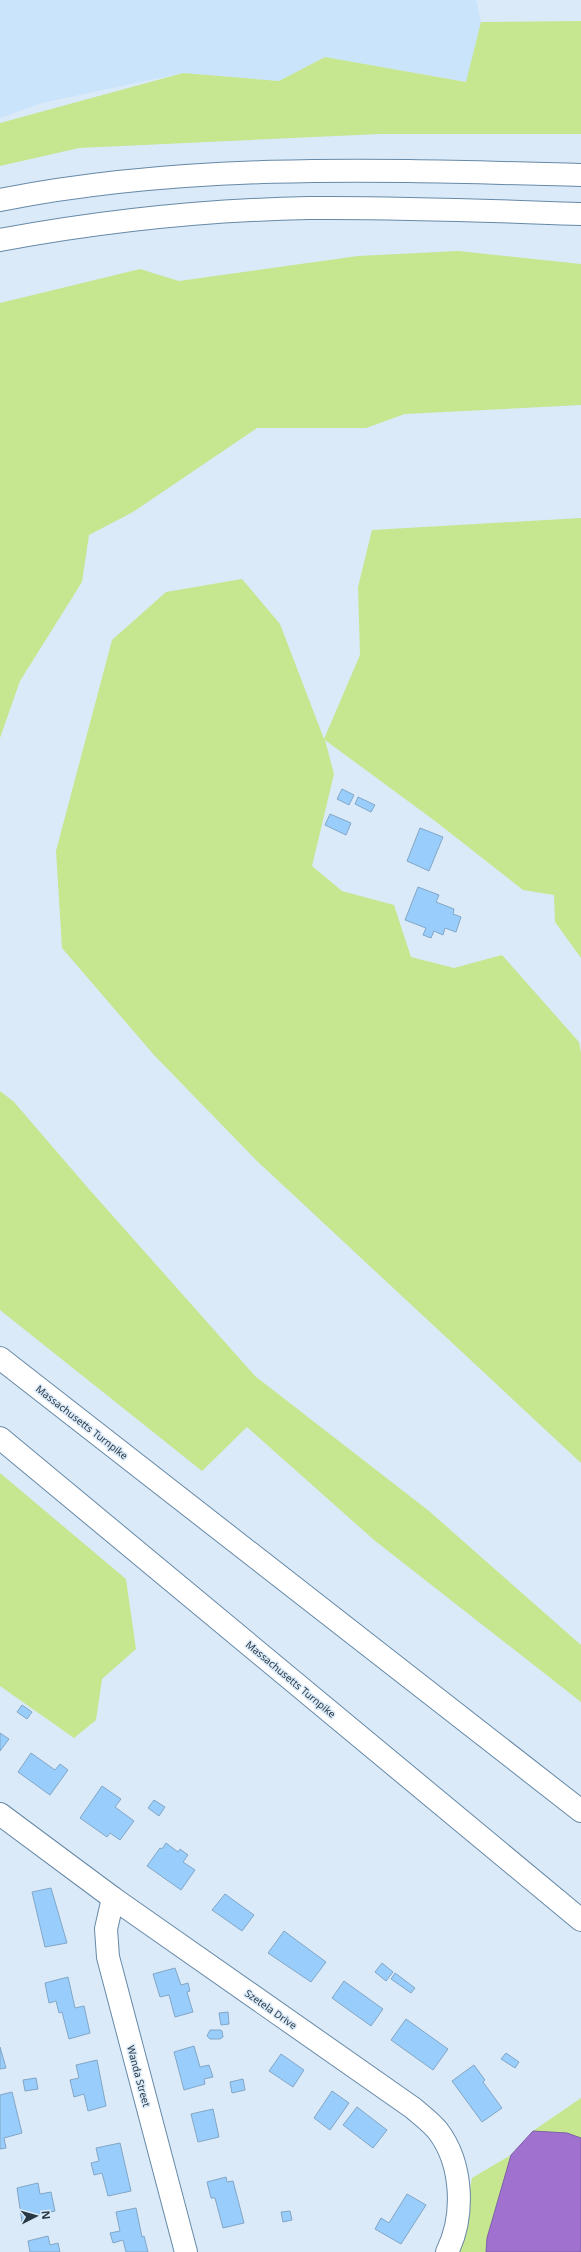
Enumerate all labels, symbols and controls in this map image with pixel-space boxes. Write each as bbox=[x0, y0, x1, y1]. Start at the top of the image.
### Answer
street label: Massachusetts Turnpike bbox=[33, 1382, 131, 1463]
street label: Massachusetts Turnpike bbox=[243, 1637, 339, 1721]
street label: Szetela Drive bbox=[242, 1986, 300, 2032]
street label: Wanda Street bbox=[124, 2044, 154, 2109]
north arrow bbox=[16, 2196, 56, 2236]
text: N bbox=[39, 2210, 54, 2220]

